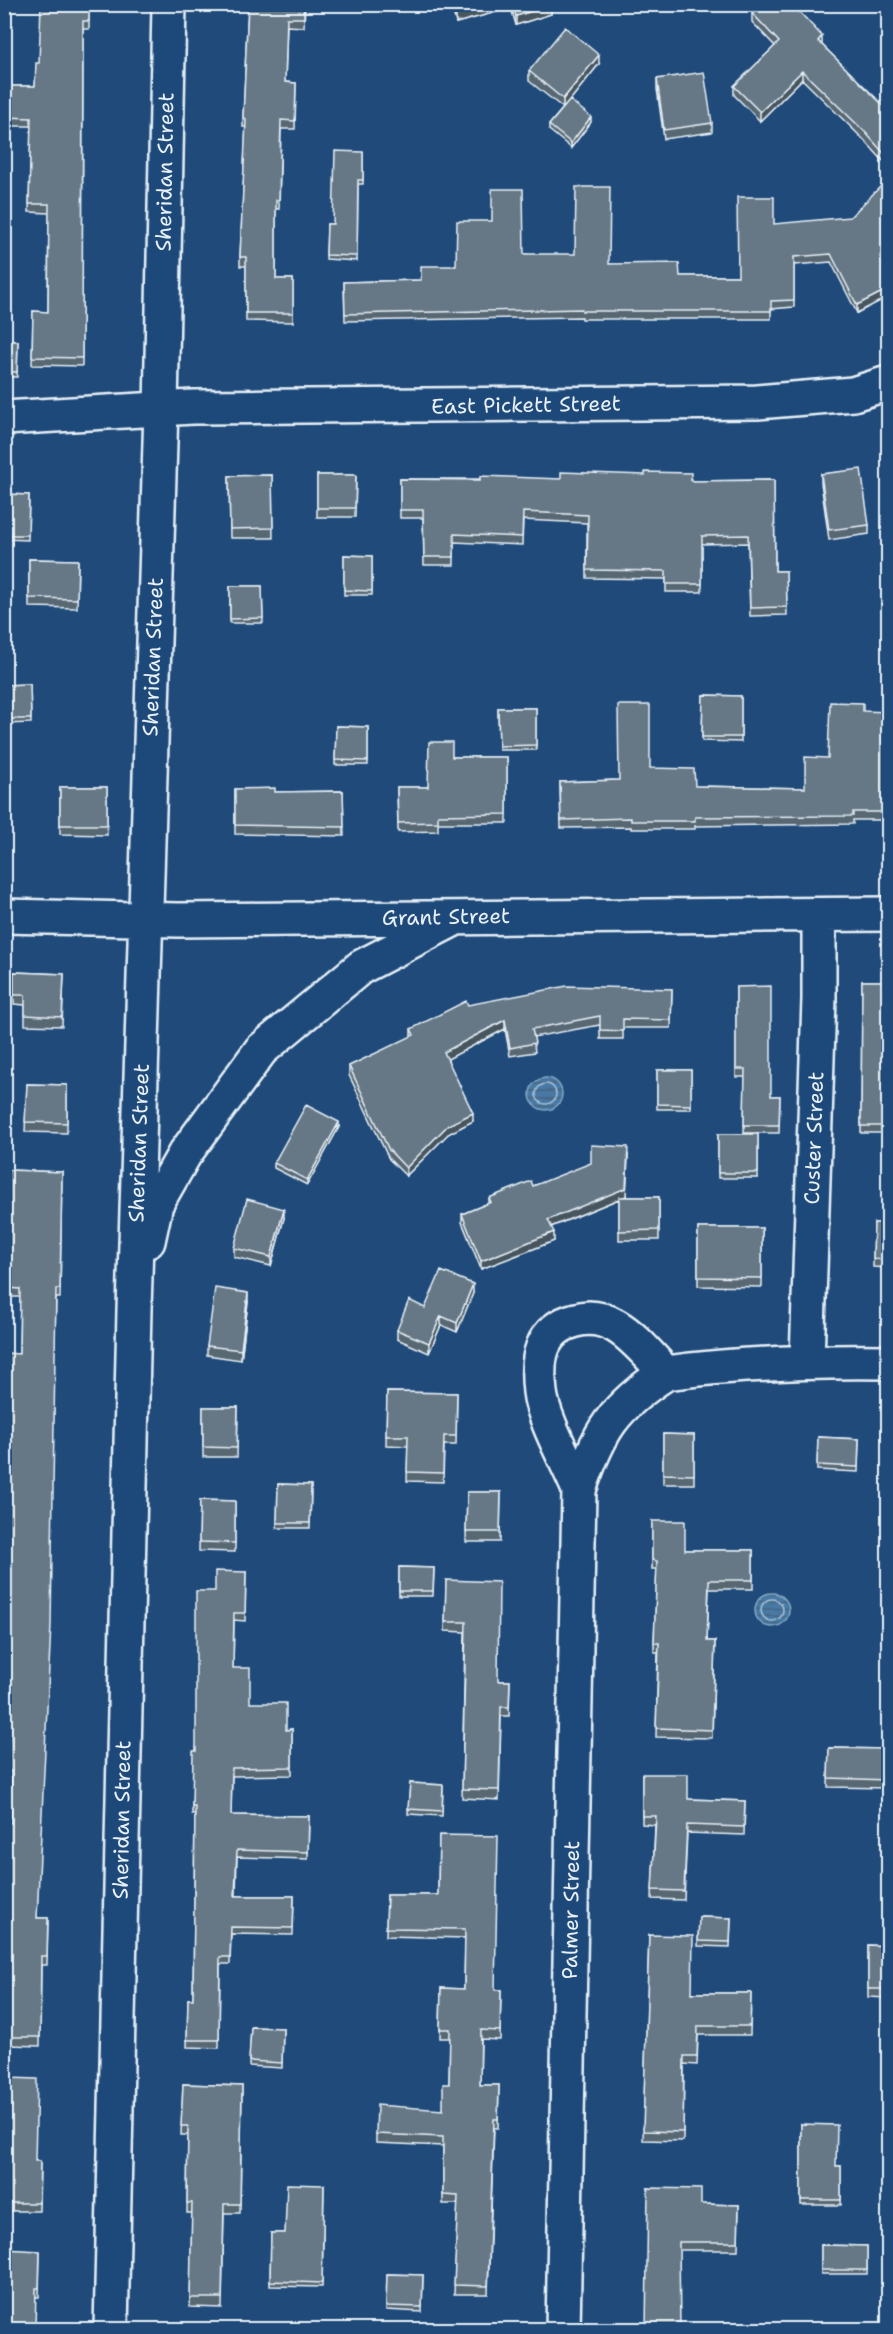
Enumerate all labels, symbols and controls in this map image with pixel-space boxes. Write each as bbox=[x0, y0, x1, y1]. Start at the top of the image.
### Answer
street label: Sheridan Street bbox=[150, 92, 180, 252]
street label: East Pickett Street bbox=[431, 389, 621, 421]
street label: Sheridan Street bbox=[136, 577, 170, 737]
street label: Grant Street bbox=[382, 902, 510, 932]
street label: Sheridan Street bbox=[122, 1063, 156, 1223]
street label: Custer Street bbox=[798, 1071, 830, 1205]
street label: Sheridan Street bbox=[107, 1740, 137, 1900]
street label: Palmer Street bbox=[556, 1840, 586, 1980]

